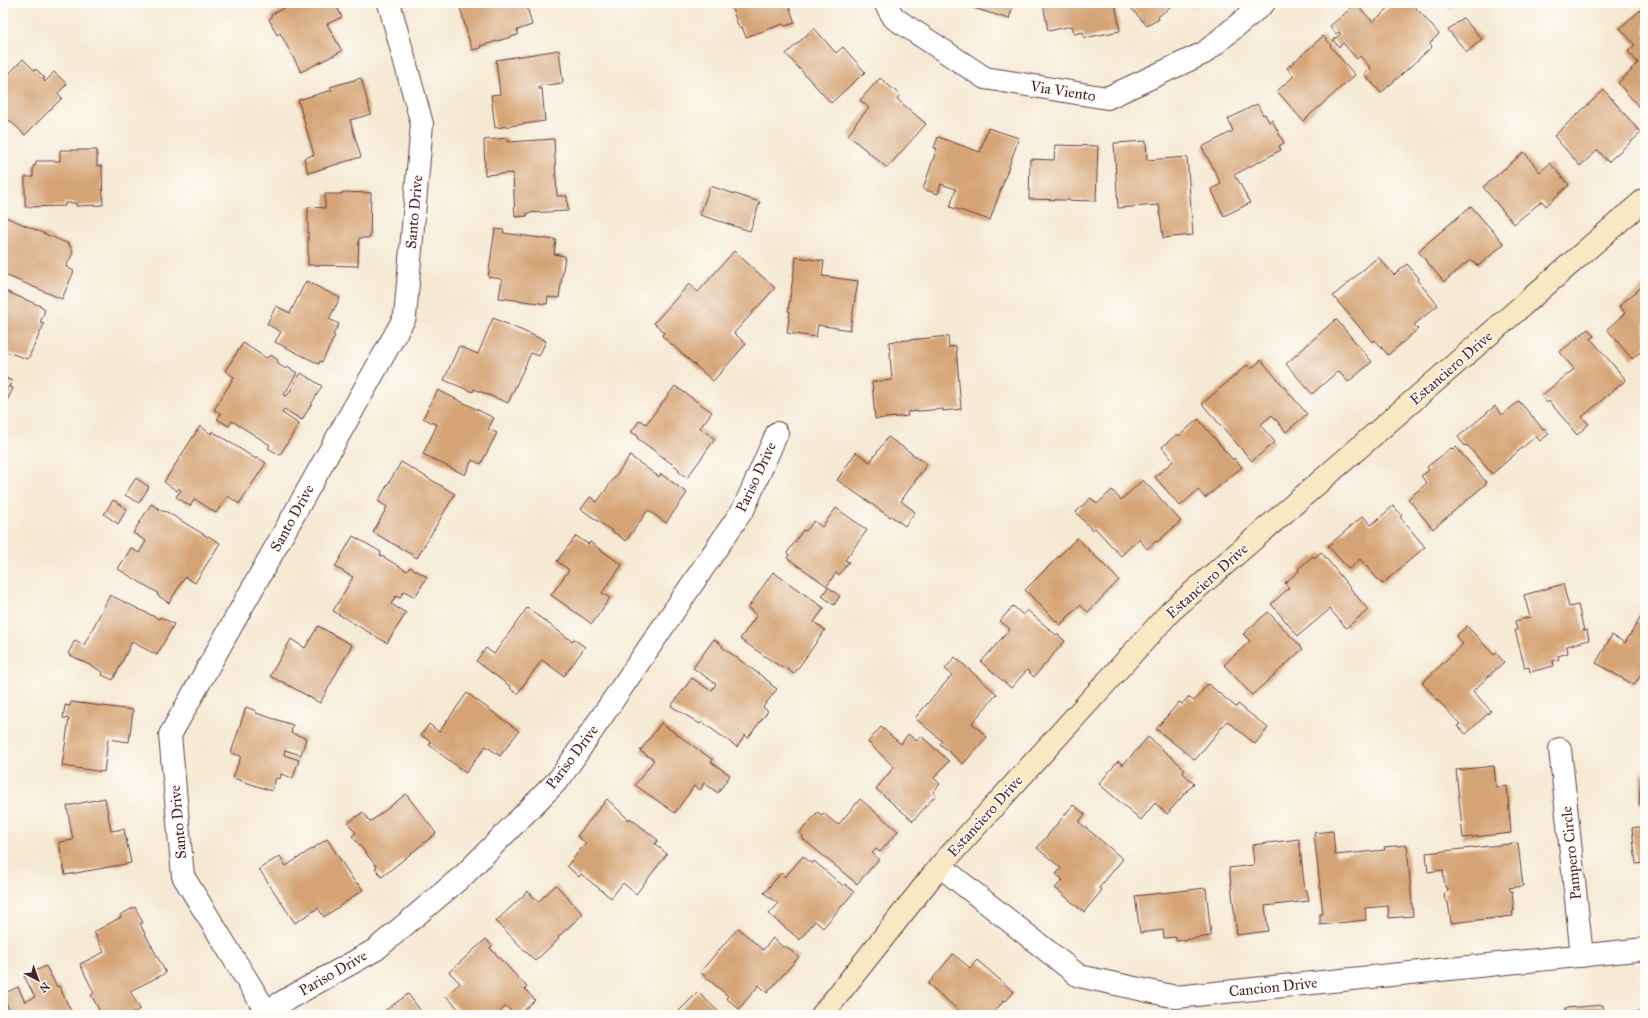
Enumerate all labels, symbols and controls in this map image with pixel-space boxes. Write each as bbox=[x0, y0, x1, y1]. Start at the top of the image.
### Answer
street label: Via Viento bbox=[1028, 77, 1097, 105]
street label: Santo Drive bbox=[402, 174, 426, 250]
street label: Estanciero Drive bbox=[1406, 327, 1496, 409]
street label: Pariso Drive bbox=[732, 439, 780, 515]
street label: Santo Drive bbox=[266, 481, 318, 555]
street label: Estanciero Drive bbox=[1162, 540, 1252, 622]
street label: Pariso Drive bbox=[542, 721, 602, 793]
street label: Estanciero Drive bbox=[944, 771, 1026, 861]
street label: Santo Drive bbox=[166, 784, 190, 860]
street label: Pampero Circle bbox=[1557, 805, 1585, 901]
street label: Pariso Drive bbox=[296, 946, 370, 1000]
north arrow bbox=[18, 960, 58, 1000]
street label: Cancion Drive bbox=[1228, 973, 1318, 1001]
text: N bbox=[36, 979, 52, 996]

